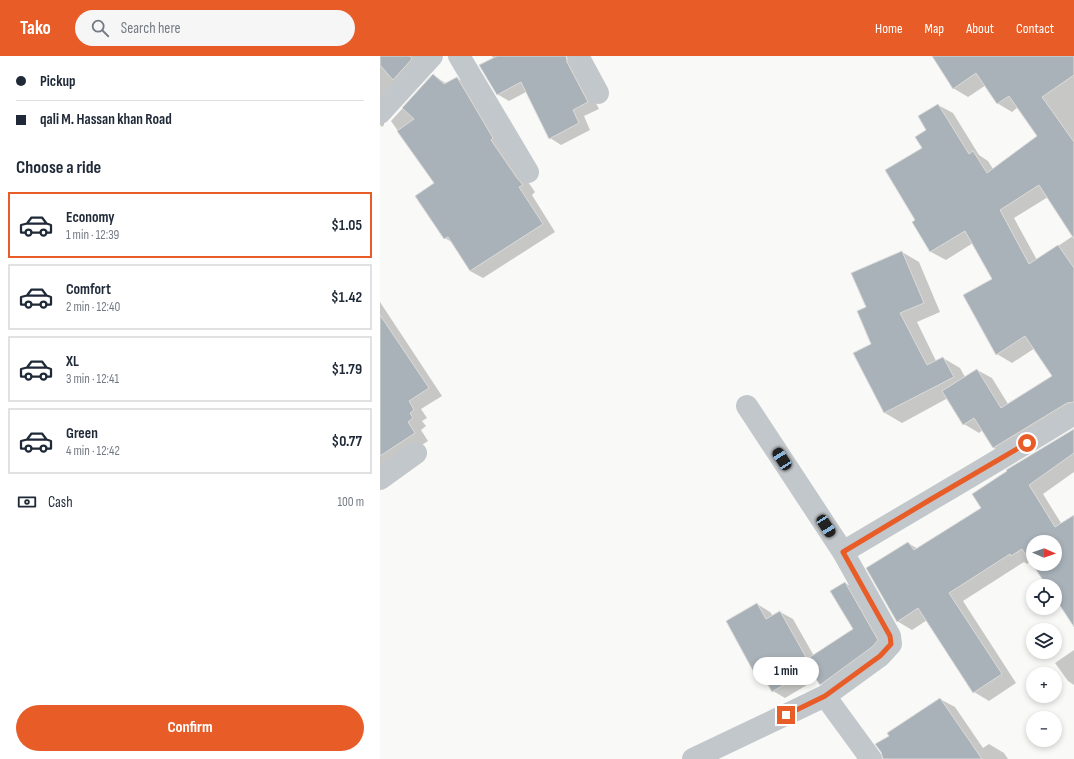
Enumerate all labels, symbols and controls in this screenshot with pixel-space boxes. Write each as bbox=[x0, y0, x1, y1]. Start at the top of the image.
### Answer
search box bbox=[75, 10, 355, 46]
text: Tako bbox=[20, 17, 51, 40]
icon: search bbox=[89, 17, 111, 39]
text: Search here bbox=[121, 19, 180, 38]
text: Home bbox=[875, 20, 903, 37]
text: Map bbox=[925, 20, 944, 37]
text: About bbox=[966, 20, 994, 37]
text: Contact bbox=[1016, 20, 1054, 37]
text: Pickup bbox=[40, 72, 76, 91]
text: qali M. Hassan khan Road bbox=[40, 110, 172, 129]
text: Choose a ride bbox=[16, 157, 101, 178]
icon: car bbox=[18, 207, 54, 243]
text: Economy bbox=[66, 208, 115, 227]
text: $1.05 bbox=[331, 216, 362, 235]
text: 1 min · 12:39 bbox=[66, 227, 119, 243]
icon: car bbox=[18, 279, 54, 315]
text: Comfort bbox=[66, 280, 111, 299]
text: $1.42 bbox=[331, 288, 362, 307]
text: 2 min · 12:40 bbox=[66, 299, 120, 315]
icon: car bbox=[18, 351, 54, 387]
text: XL bbox=[66, 352, 79, 371]
text: $1.79 bbox=[332, 360, 362, 379]
text: 3 min · 12:41 bbox=[66, 371, 119, 387]
icon: car bbox=[18, 423, 54, 459]
text: Green bbox=[66, 424, 98, 443]
text: $0.77 bbox=[332, 432, 362, 451]
route start bbox=[1018, 434, 1036, 452]
text: 4 min · 12:42 bbox=[66, 443, 120, 459]
car bbox=[770, 446, 794, 472]
icon: cash bbox=[16, 491, 38, 513]
text: Cash bbox=[48, 493, 73, 512]
text: 100 m bbox=[337, 494, 364, 510]
car bbox=[814, 513, 838, 539]
north arrow bbox=[1026, 535, 1062, 571]
map controls bbox=[1026, 535, 1062, 747]
button: locate bbox=[1026, 579, 1062, 615]
button: layers bbox=[1026, 623, 1062, 659]
callout: 1 min bbox=[753, 657, 819, 685]
text: 1 min bbox=[774, 663, 798, 679]
button: + bbox=[1026, 667, 1062, 703]
button: Confirm bbox=[16, 705, 364, 751]
route end bbox=[777, 706, 795, 724]
button: − bbox=[1026, 711, 1062, 747]

